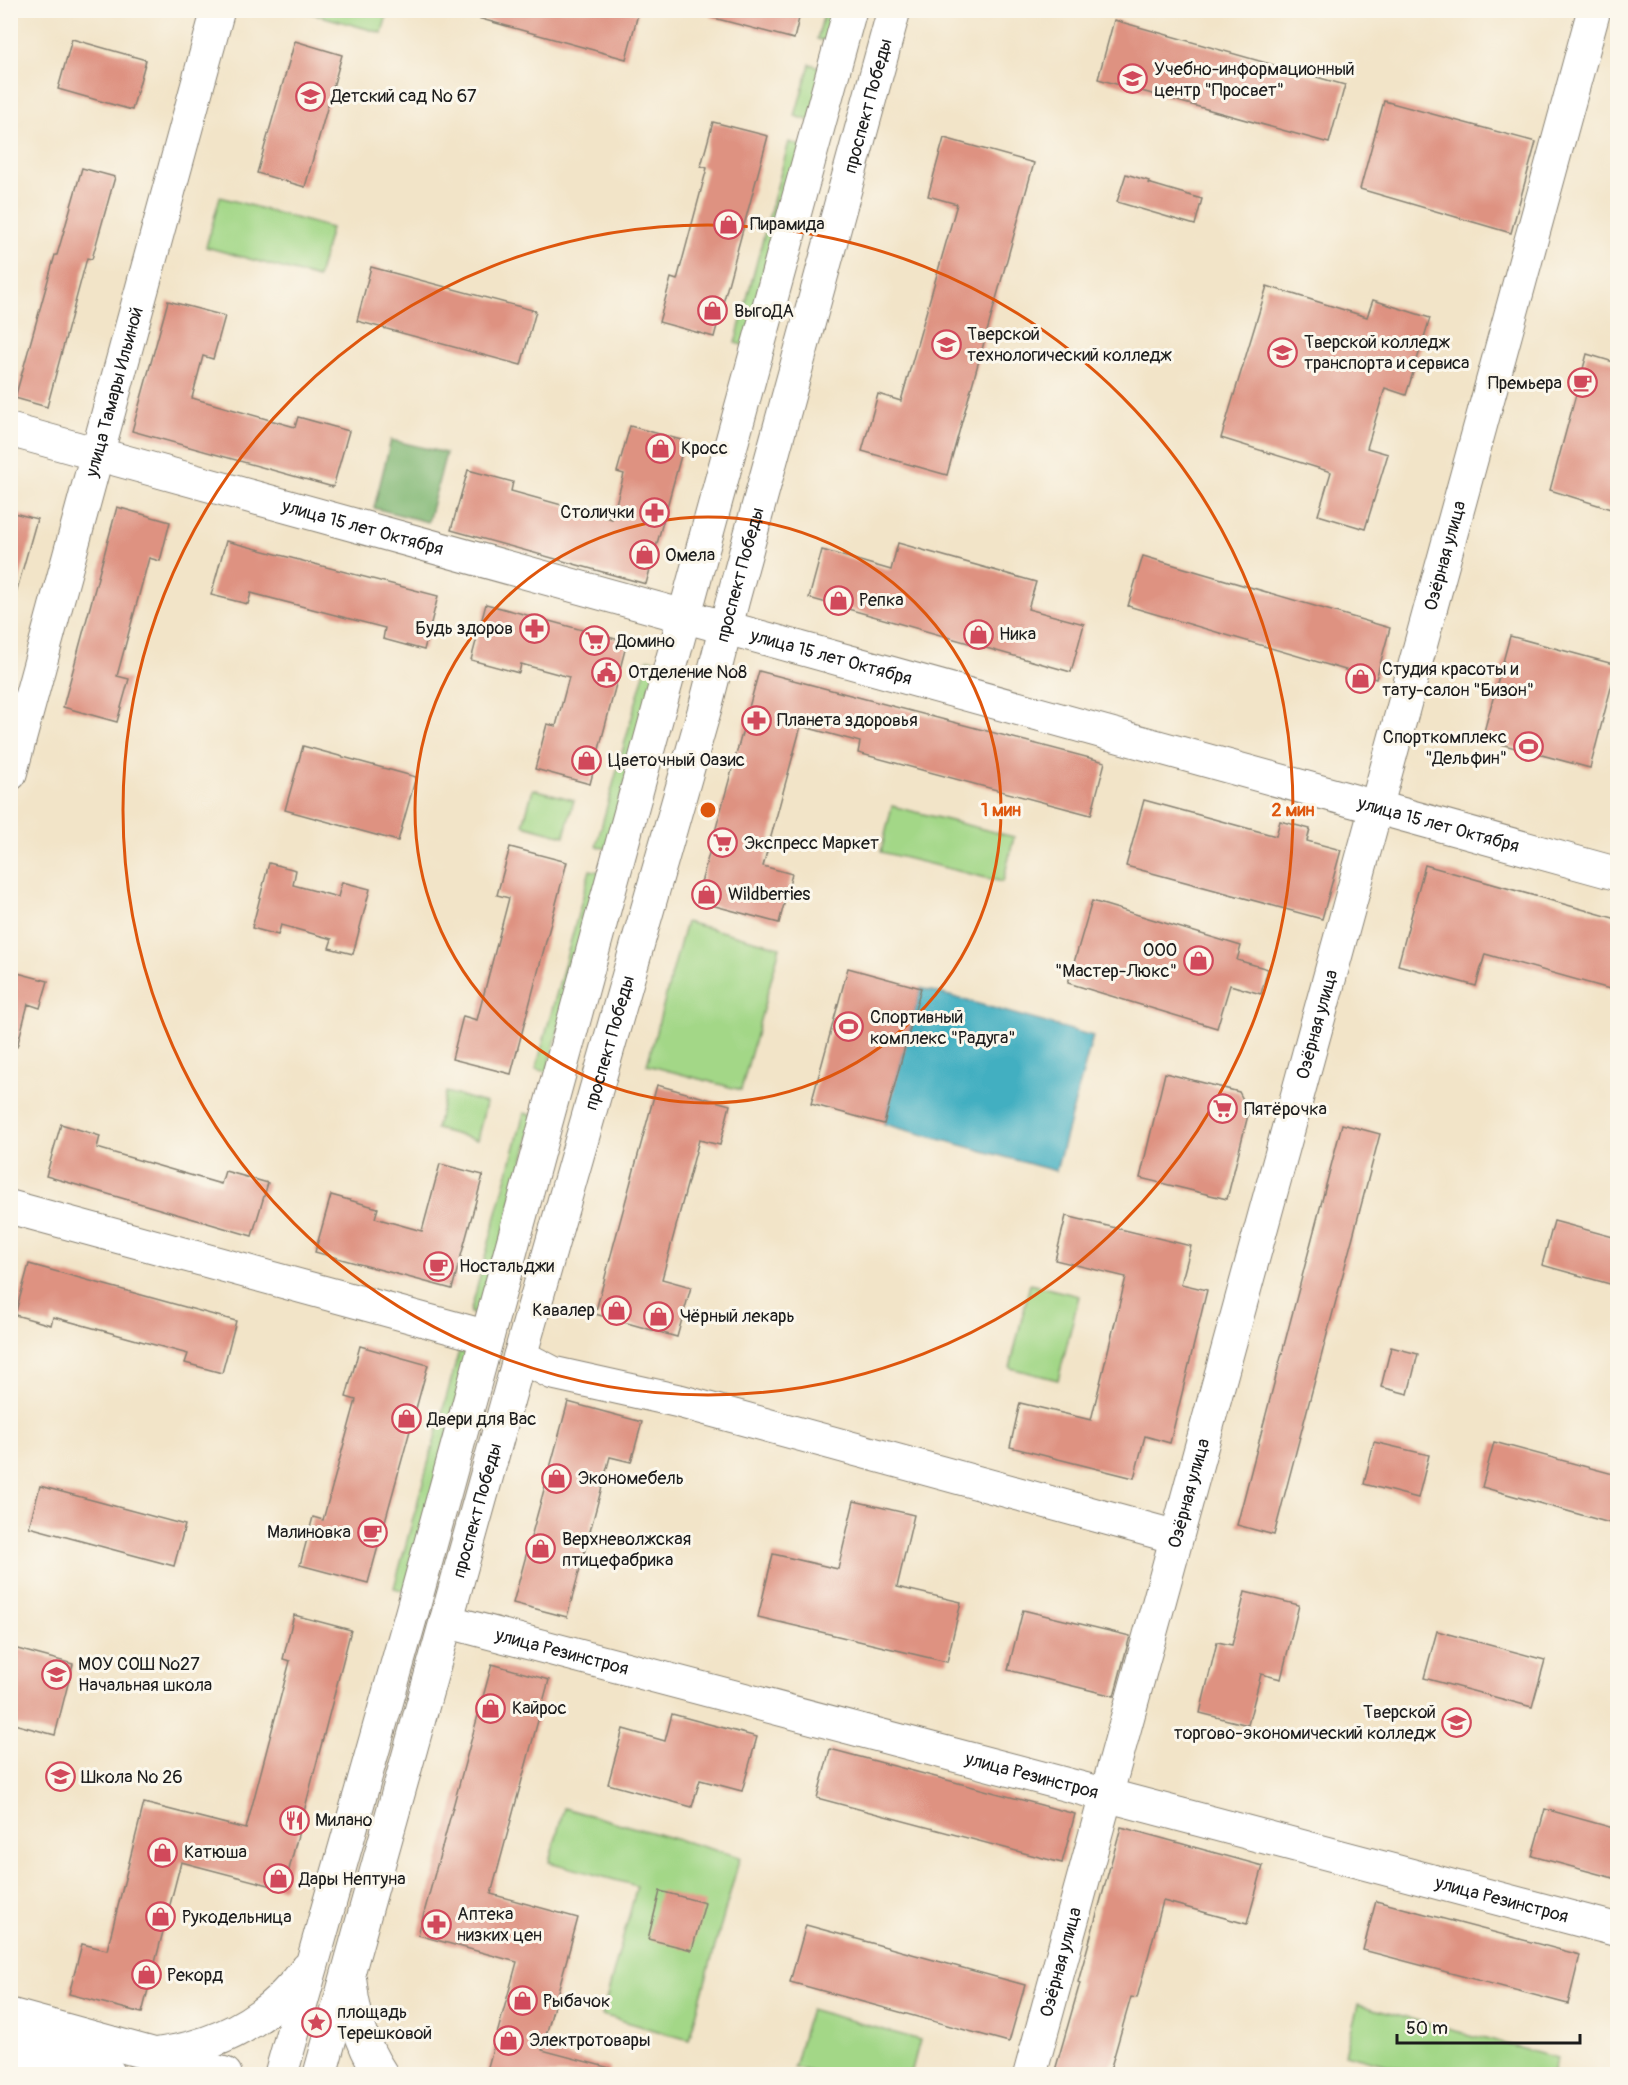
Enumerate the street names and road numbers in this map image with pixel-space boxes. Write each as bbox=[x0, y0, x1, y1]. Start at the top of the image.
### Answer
street label: проспект Победы bbox=[838, 36, 897, 176]
street label: улица Тамары Ильиной bbox=[80, 304, 148, 480]
street label: улица 15 лет Октября bbox=[279, 494, 446, 561]
street label: Озёрная улица bbox=[1419, 498, 1471, 613]
street label: проспект Победы bbox=[711, 505, 769, 645]
street label: улица 15 лет Октября bbox=[747, 623, 914, 690]
street label: улица 15 лет Октября bbox=[1354, 791, 1522, 858]
street label: Озёрная улица bbox=[1291, 967, 1343, 1082]
street label: проспект Победы bbox=[579, 973, 640, 1113]
street label: Озёрная улица bbox=[1163, 1436, 1215, 1551]
street label: проспект Победы bbox=[447, 1440, 507, 1580]
street label: улица Резинстроя bbox=[492, 1623, 631, 1680]
street label: улица Резинстроя bbox=[962, 1747, 1101, 1804]
street label: улица Резинстроя bbox=[1432, 1871, 1571, 1928]
street label: Озёрная улица bbox=[1035, 1905, 1087, 2020]

